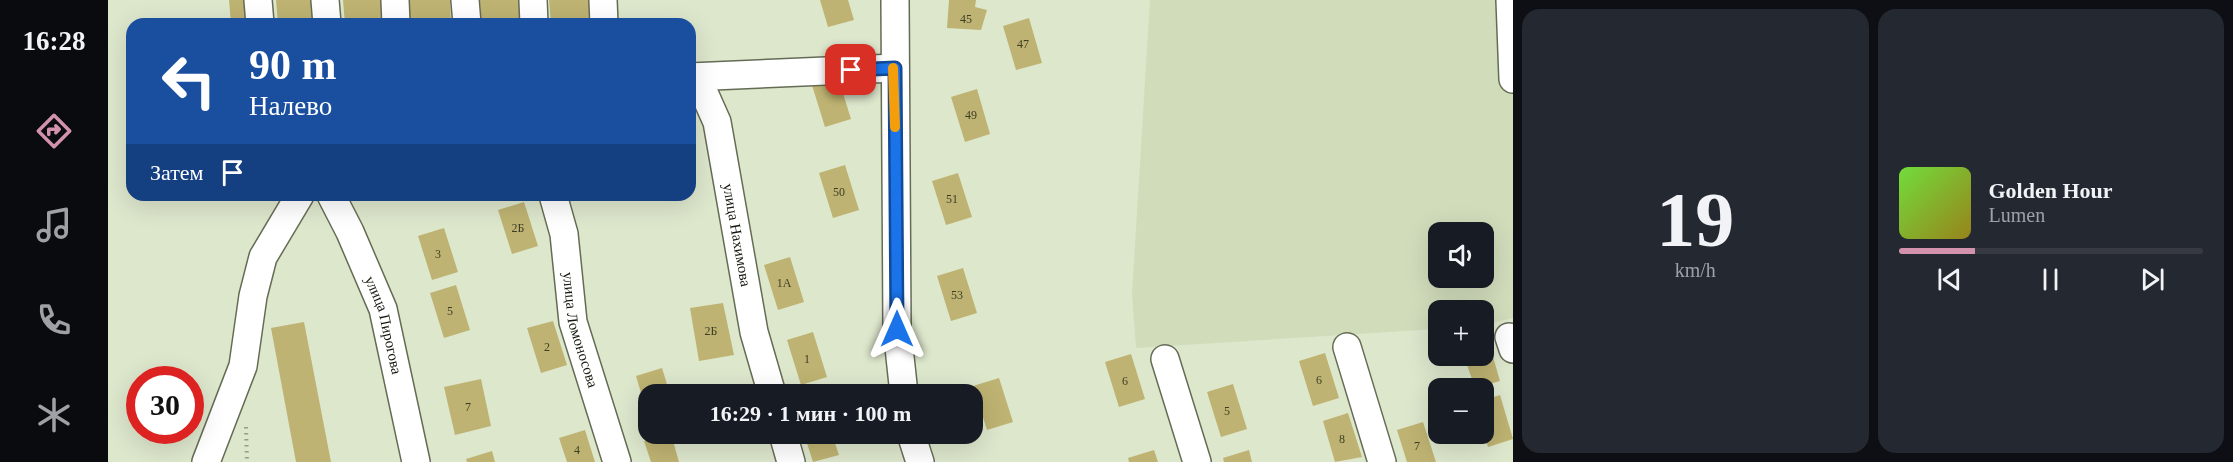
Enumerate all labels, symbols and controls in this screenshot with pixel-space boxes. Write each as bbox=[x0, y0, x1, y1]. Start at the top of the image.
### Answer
house number: 45 bbox=[960, 12, 972, 26]
text: 16:28 bbox=[23, 26, 86, 56]
house number: 47 bbox=[1017, 37, 1029, 51]
icon: left bbox=[150, 42, 228, 120]
text: 90 m bbox=[249, 42, 337, 88]
pin bbox=[825, 44, 876, 95]
icon: arrive bbox=[834, 53, 867, 86]
text: Налево bbox=[249, 91, 332, 121]
house number: 49 bbox=[965, 108, 977, 122]
icon: directions bbox=[33, 110, 75, 152]
icon: arrive bbox=[216, 156, 249, 189]
text: Затем bbox=[150, 160, 204, 185]
text: 19 bbox=[1656, 176, 1734, 263]
text: Golden Hour bbox=[1989, 178, 2113, 203]
street label: улица Нахимова bbox=[720, 182, 754, 288]
house number: 50 bbox=[833, 185, 845, 199]
house number: 51 bbox=[946, 192, 958, 206]
icon: music bbox=[33, 204, 75, 246]
text: Lumen bbox=[1989, 204, 2045, 226]
house number: 2Б bbox=[512, 221, 525, 235]
map controls bbox=[1428, 222, 1494, 444]
button: sound bbox=[1428, 222, 1494, 288]
house number: 3 bbox=[435, 247, 441, 261]
text: km/h bbox=[1675, 259, 1716, 281]
icon: previous bbox=[1933, 263, 1966, 296]
icon: pause bbox=[2034, 263, 2067, 296]
icon: next bbox=[2136, 263, 2169, 296]
street label: улица Ломоносова bbox=[560, 271, 601, 390]
street label: улица Пирогова bbox=[362, 274, 405, 376]
house number: 1А bbox=[777, 276, 792, 290]
house number: 53 bbox=[951, 288, 963, 302]
position arrow bbox=[865, 297, 929, 361]
icon: phone bbox=[33, 299, 75, 341]
button: + bbox=[1428, 300, 1494, 366]
house number: 5 bbox=[447, 304, 453, 318]
house number: 2Б bbox=[705, 324, 718, 338]
house number: 2 bbox=[544, 340, 550, 354]
house number: 1 bbox=[804, 352, 810, 366]
speed limit sign: 30 bbox=[126, 366, 204, 444]
house number: 6 bbox=[1316, 373, 1322, 387]
house number: 6 bbox=[1122, 374, 1128, 388]
button: − bbox=[1428, 378, 1494, 444]
icon: climate bbox=[33, 394, 75, 436]
house number: 7 bbox=[465, 400, 471, 414]
text: 16:29 · 1 мин · 100 m bbox=[710, 401, 911, 426]
house number: 5 bbox=[1224, 404, 1230, 418]
house number: 8 bbox=[1339, 432, 1345, 446]
house number: 7 bbox=[1414, 439, 1420, 453]
house number: 4 bbox=[574, 443, 580, 457]

